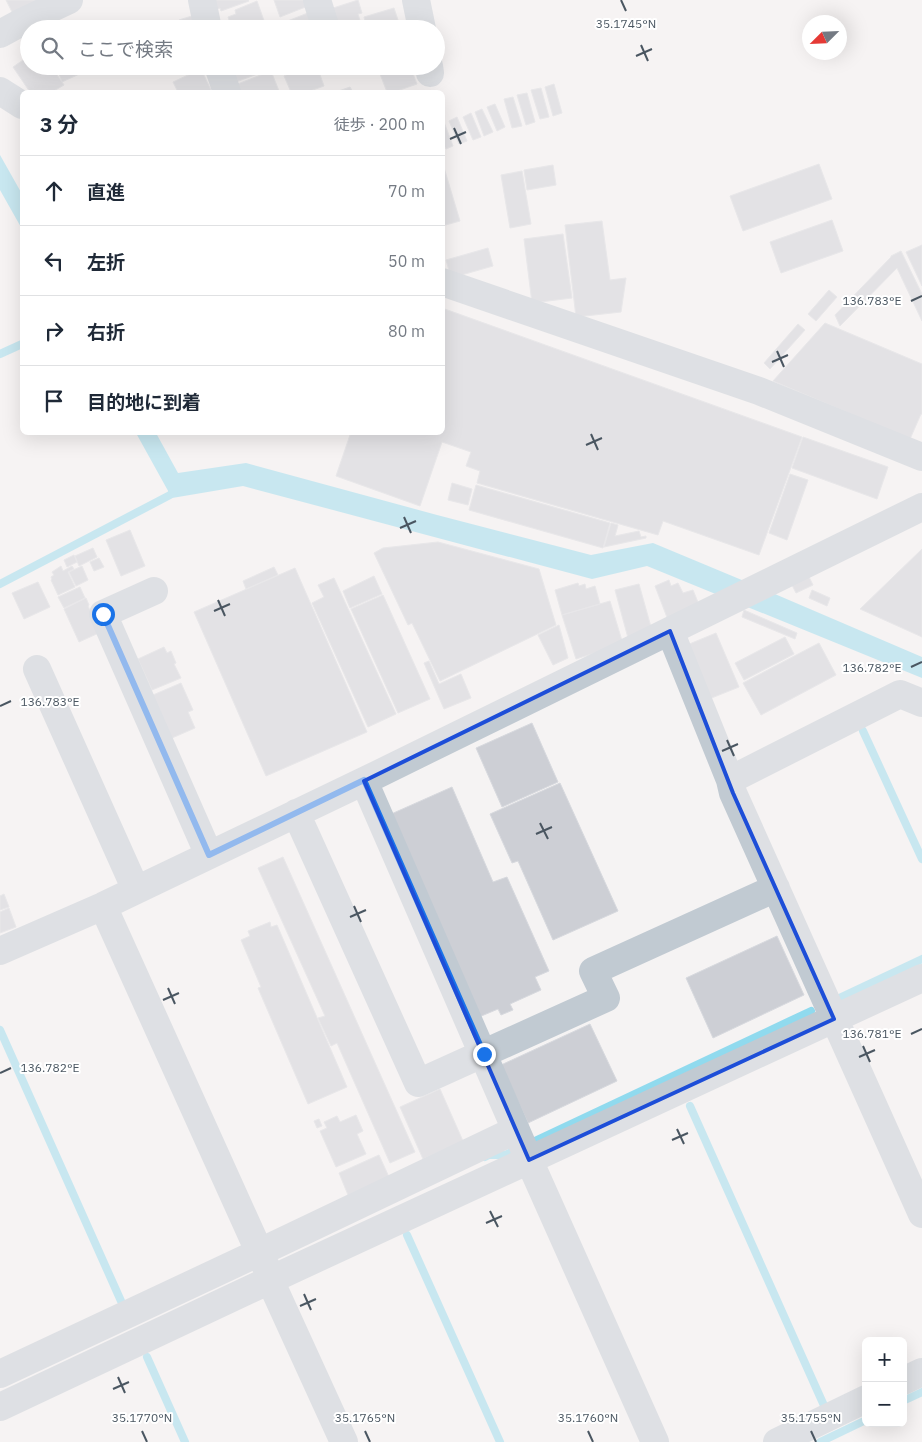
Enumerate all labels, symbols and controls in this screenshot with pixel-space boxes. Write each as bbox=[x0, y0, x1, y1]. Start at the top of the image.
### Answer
north arrow bbox=[802, 15, 847, 60]
text: 35.1745°N bbox=[596, 16, 656, 31]
search box bbox=[20, 20, 445, 75]
icon: search bbox=[38, 34, 66, 62]
text: ここで検索 bbox=[78, 37, 173, 61]
text: 3 分 bbox=[40, 110, 79, 138]
text: 徒歩 · 200 m bbox=[334, 114, 425, 134]
icon: ahead bbox=[40, 177, 68, 205]
text: 直進 bbox=[87, 180, 125, 204]
text: 70 m bbox=[388, 181, 425, 201]
icon: left bbox=[40, 247, 68, 275]
text: 左折 bbox=[87, 250, 125, 274]
text: 50 m bbox=[388, 251, 425, 271]
text: 136.783°E bbox=[842, 293, 902, 308]
icon: right bbox=[40, 317, 68, 345]
text: 右折 bbox=[87, 320, 125, 344]
text: 80 m bbox=[388, 321, 425, 341]
icon: arrive bbox=[40, 387, 68, 415]
text: 目的地に到着 bbox=[87, 390, 201, 414]
route start bbox=[92, 603, 115, 626]
text: 136.782°E bbox=[842, 660, 902, 675]
text: 136.783°E bbox=[20, 694, 80, 709]
text: 136.781°E bbox=[842, 1026, 902, 1041]
route end bbox=[473, 1043, 496, 1066]
text: 136.782°E bbox=[20, 1060, 80, 1075]
map controls bbox=[862, 1337, 907, 1427]
button: + bbox=[862, 1337, 907, 1382]
button: − bbox=[862, 1382, 907, 1427]
text: 35.1770°N bbox=[112, 1410, 172, 1425]
text: 35.1765°N bbox=[335, 1410, 395, 1425]
text: 35.1760°N bbox=[558, 1410, 618, 1425]
text: 35.1755°N bbox=[781, 1410, 841, 1425]

